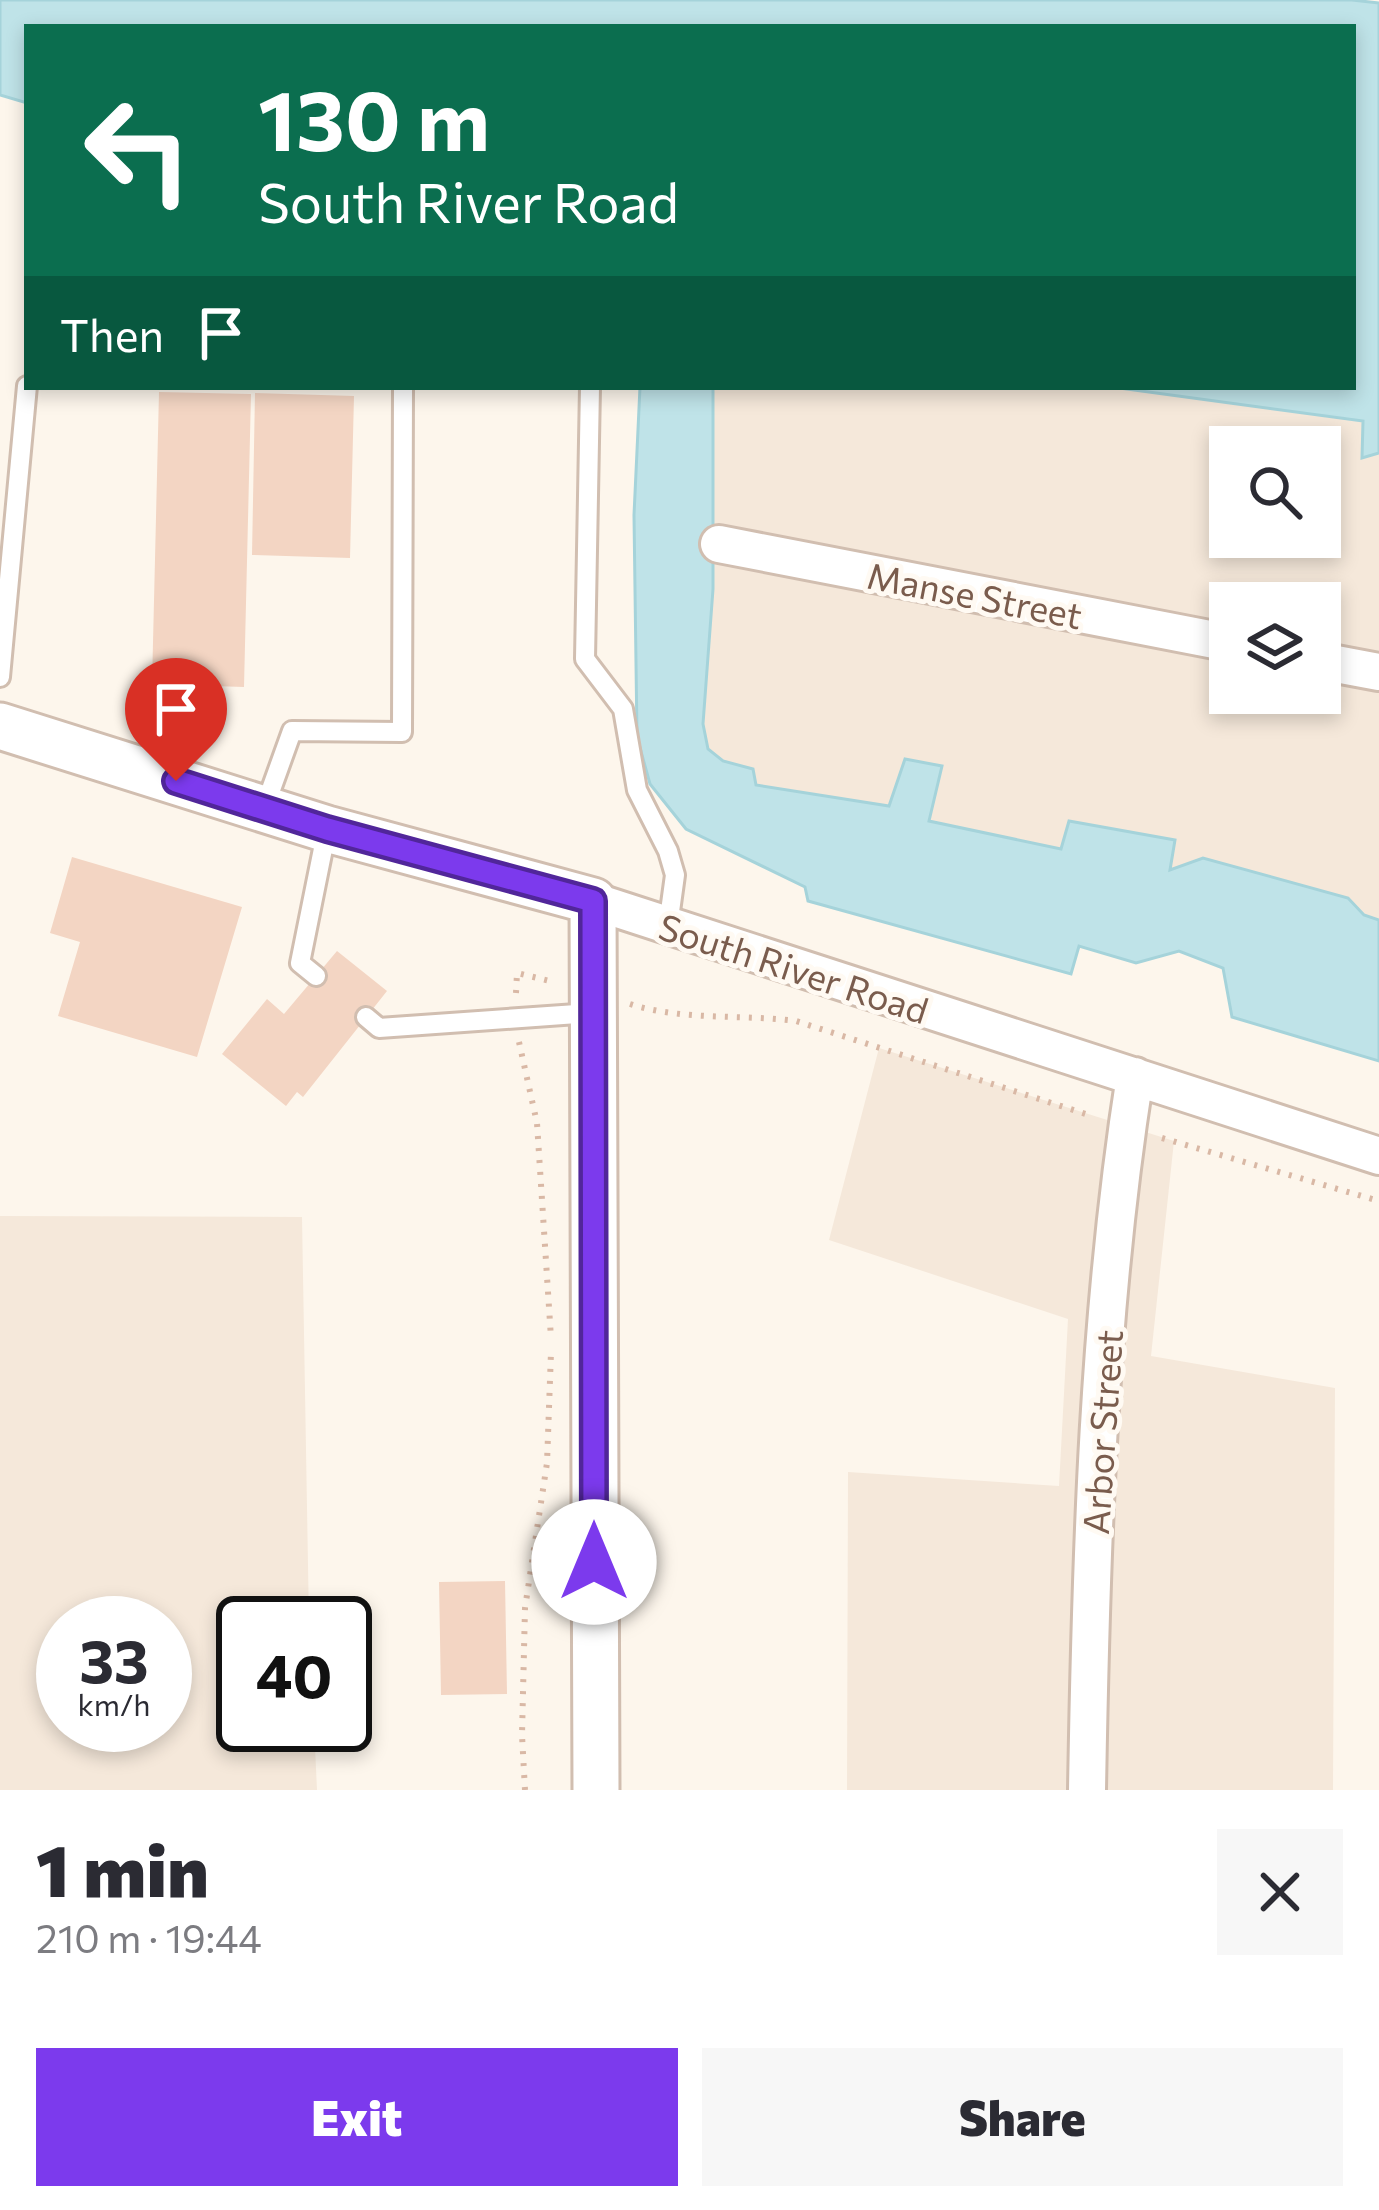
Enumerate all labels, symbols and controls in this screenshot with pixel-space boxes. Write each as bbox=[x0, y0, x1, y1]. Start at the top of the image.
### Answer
text: 130 m bbox=[258, 66, 490, 168]
icon: left bbox=[60, 72, 216, 228]
text: South River Road bbox=[258, 168, 679, 234]
icon: arrive bbox=[188, 300, 254, 366]
text: Then bbox=[60, 306, 164, 361]
map controls bbox=[1209, 426, 1341, 714]
button: search bbox=[1209, 426, 1341, 558]
street label: Manse Street bbox=[864, 552, 1086, 636]
button: layers bbox=[1209, 582, 1341, 714]
pin bbox=[125, 658, 227, 781]
icon: arrive bbox=[143, 676, 209, 742]
street label: South River Road bbox=[654, 903, 934, 1031]
street label: Arbor Street bbox=[1072, 1328, 1130, 1536]
position arrow bbox=[531, 1499, 657, 1625]
speed limit sign: 40 bbox=[216, 1596, 372, 1752]
text: 33 bbox=[79, 1622, 149, 1695]
text: km/h bbox=[78, 1685, 150, 1722]
text: 1 min bbox=[36, 1824, 209, 1912]
button: close bbox=[1217, 1829, 1343, 1955]
text: 210 m · 19:44 bbox=[36, 1913, 262, 1961]
button: Exit bbox=[36, 2048, 678, 2186]
button: Share bbox=[702, 2048, 1343, 2186]

